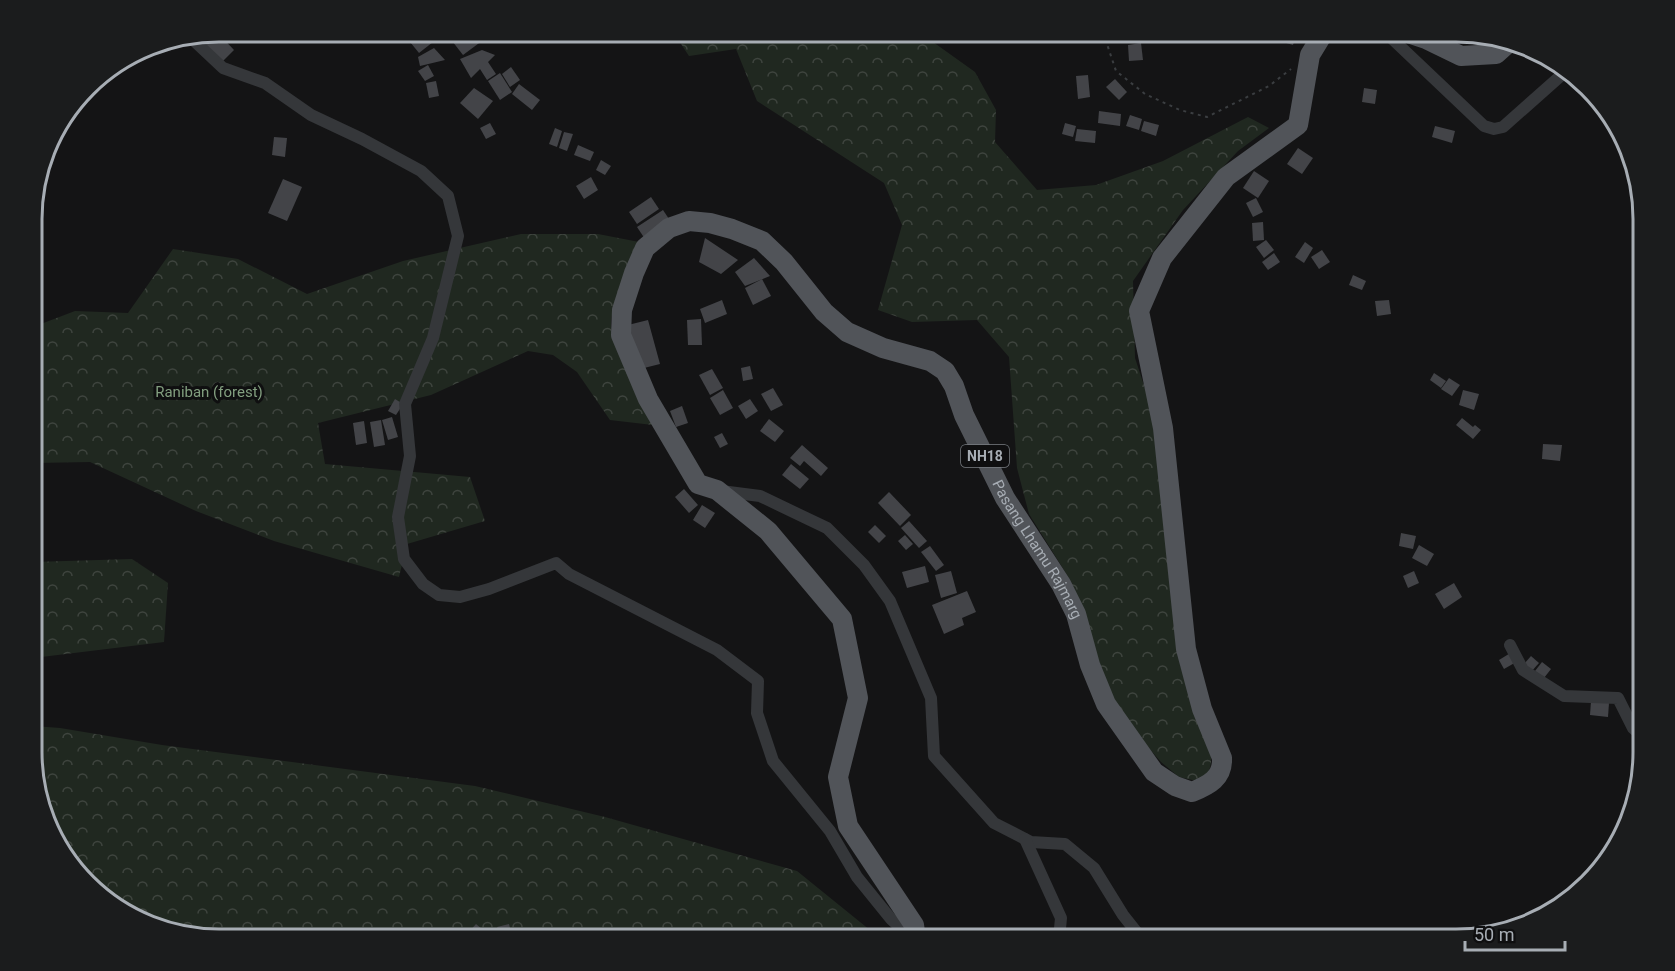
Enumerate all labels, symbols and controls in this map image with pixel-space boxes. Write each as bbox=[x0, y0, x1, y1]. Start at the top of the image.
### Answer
park label: Raniban (forest) bbox=[155, 383, 263, 401]
road number: NH18 bbox=[961, 445, 1009, 467]
street label: Pasang Lhamu Rajmarg bbox=[988, 477, 1086, 622]
scale bar bbox=[1465, 914, 1566, 952]
text: 50 m bbox=[1474, 924, 1514, 945]

